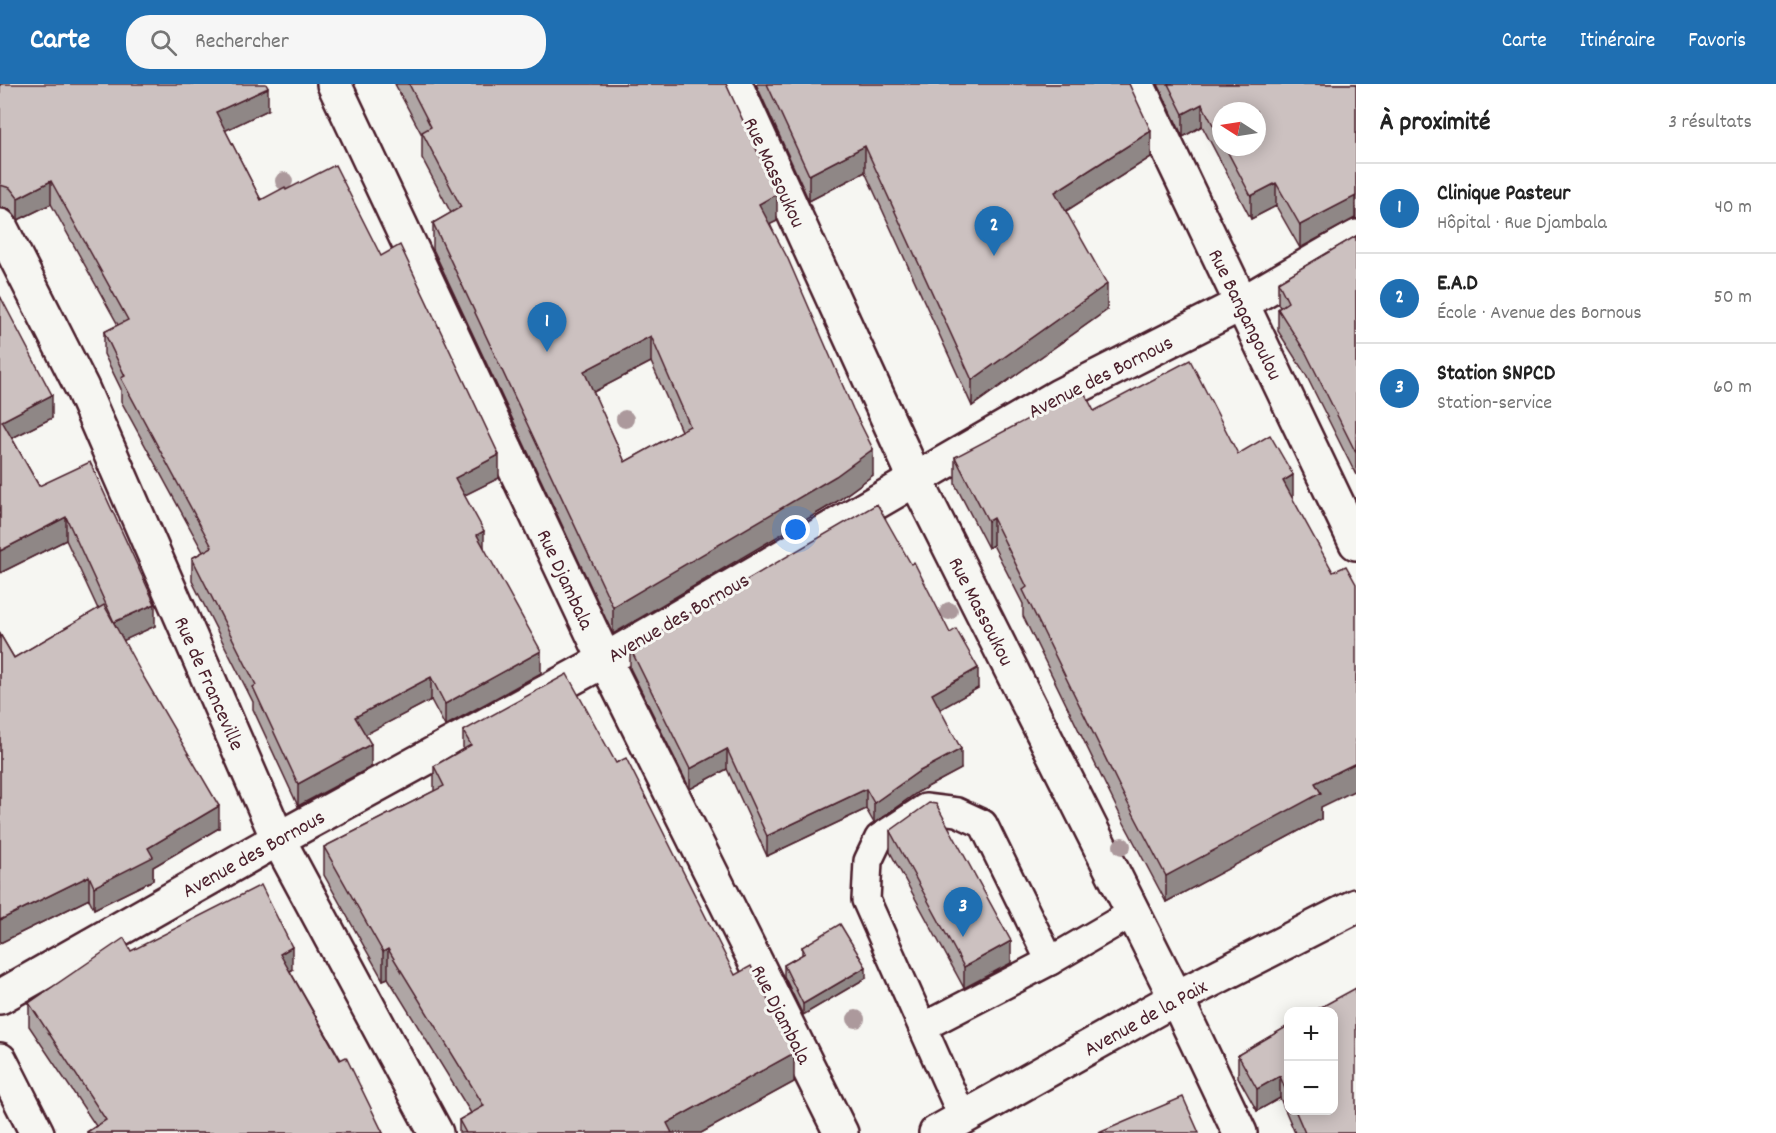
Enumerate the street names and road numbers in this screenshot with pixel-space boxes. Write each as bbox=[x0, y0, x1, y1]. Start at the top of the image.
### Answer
street label: Rue Massoukou bbox=[734, 113, 811, 233]
street label: Rue Bangangoulou bbox=[1199, 245, 1288, 386]
street label: Avenue des Bornous bbox=[1024, 329, 1179, 428]
street label: Rue Djambala bbox=[527, 525, 600, 636]
street label: Rue Massoukou bbox=[939, 553, 1020, 672]
street label: Avenue des Bornous bbox=[603, 567, 756, 672]
street label: Rue de Franceville bbox=[164, 613, 250, 756]
street label: Avenue des Bornous bbox=[178, 804, 331, 907]
street label: Rue Djambala bbox=[742, 961, 818, 1071]
street label: Avenue de la Paix bbox=[1079, 973, 1214, 1066]

